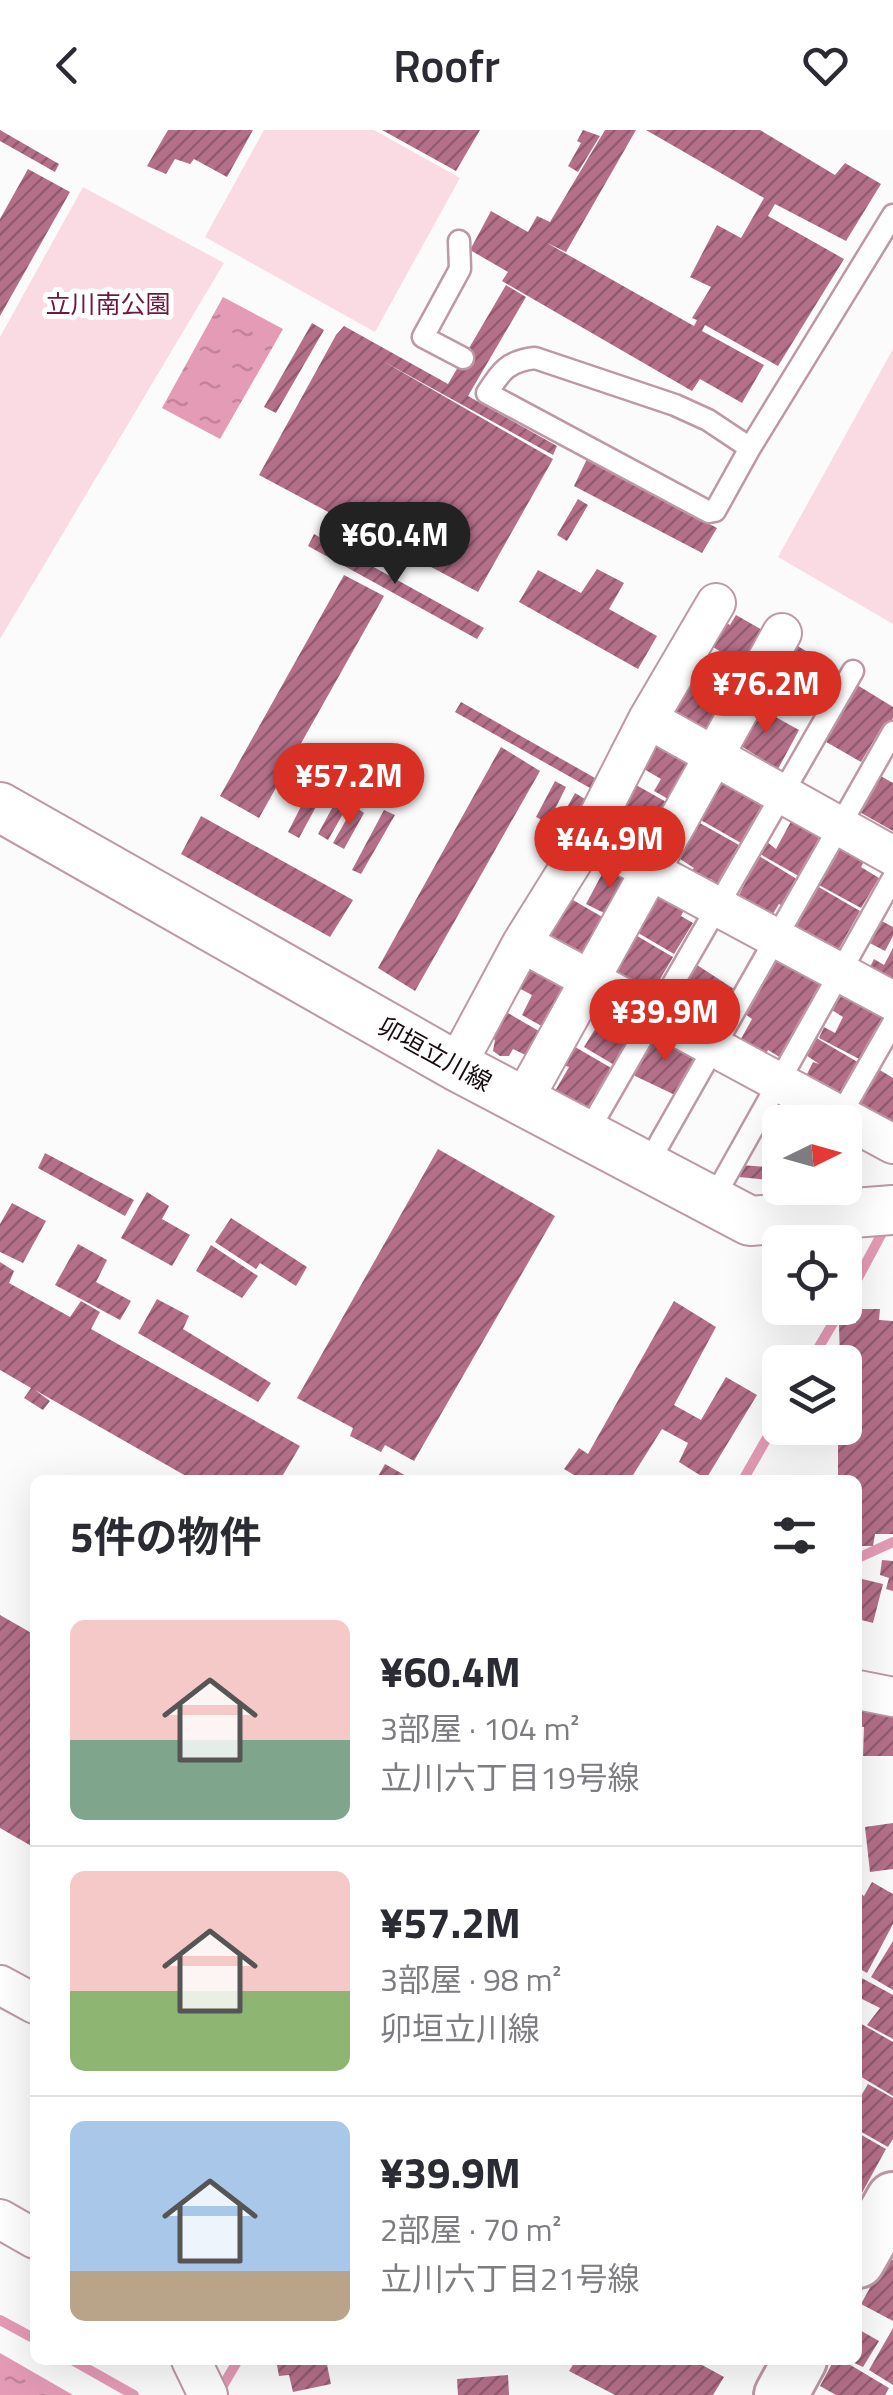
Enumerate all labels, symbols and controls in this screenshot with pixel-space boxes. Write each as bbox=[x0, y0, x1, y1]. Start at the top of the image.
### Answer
text: Roofr bbox=[393, 31, 500, 99]
icon: back bbox=[40, 38, 95, 93]
icon: heart bbox=[798, 38, 853, 93]
park label: 立川南公園 bbox=[45, 285, 171, 323]
pin: ¥60.4M bbox=[314, 502, 476, 587]
text: ¥60.4M bbox=[341, 510, 449, 558]
pin: ¥76.2M bbox=[685, 651, 847, 736]
text: ¥76.2M bbox=[712, 659, 820, 707]
pin: ¥57.2M bbox=[268, 743, 430, 828]
text: ¥57.2M bbox=[295, 751, 403, 799]
pin: ¥44.9M bbox=[529, 806, 691, 891]
text: ¥44.9M bbox=[556, 814, 664, 862]
pin: ¥39.9M bbox=[584, 979, 746, 1064]
text: ¥39.9M bbox=[611, 987, 719, 1035]
street label: 卯垣立川線 bbox=[371, 1007, 499, 1101]
north arrow bbox=[762, 1105, 862, 1205]
map controls bbox=[762, 1105, 862, 1445]
button: locate bbox=[762, 1225, 862, 1325]
button: layers bbox=[762, 1345, 862, 1445]
text: 5件の物件 bbox=[70, 1504, 262, 1568]
icon: filters bbox=[767, 1508, 822, 1563]
text: ¥60.4M bbox=[380, 1639, 521, 1703]
icon: home bbox=[150, 1660, 270, 1780]
text: 3部屋 · 104 m² bbox=[380, 1704, 579, 1752]
text: 立川六丁目19号線 bbox=[380, 1753, 640, 1801]
text: ¥57.2M bbox=[380, 1890, 521, 1954]
icon: home bbox=[150, 1911, 270, 2031]
text: 3部屋 · 98 m² bbox=[380, 1955, 562, 2003]
text: 卯垣立川線 bbox=[380, 2004, 540, 2052]
text: ¥39.9M bbox=[380, 2140, 521, 2204]
icon: home bbox=[150, 2161, 270, 2281]
text: 2部屋 · 70 m² bbox=[380, 2205, 562, 2253]
text: 立川六丁目21号線 bbox=[380, 2254, 640, 2302]

